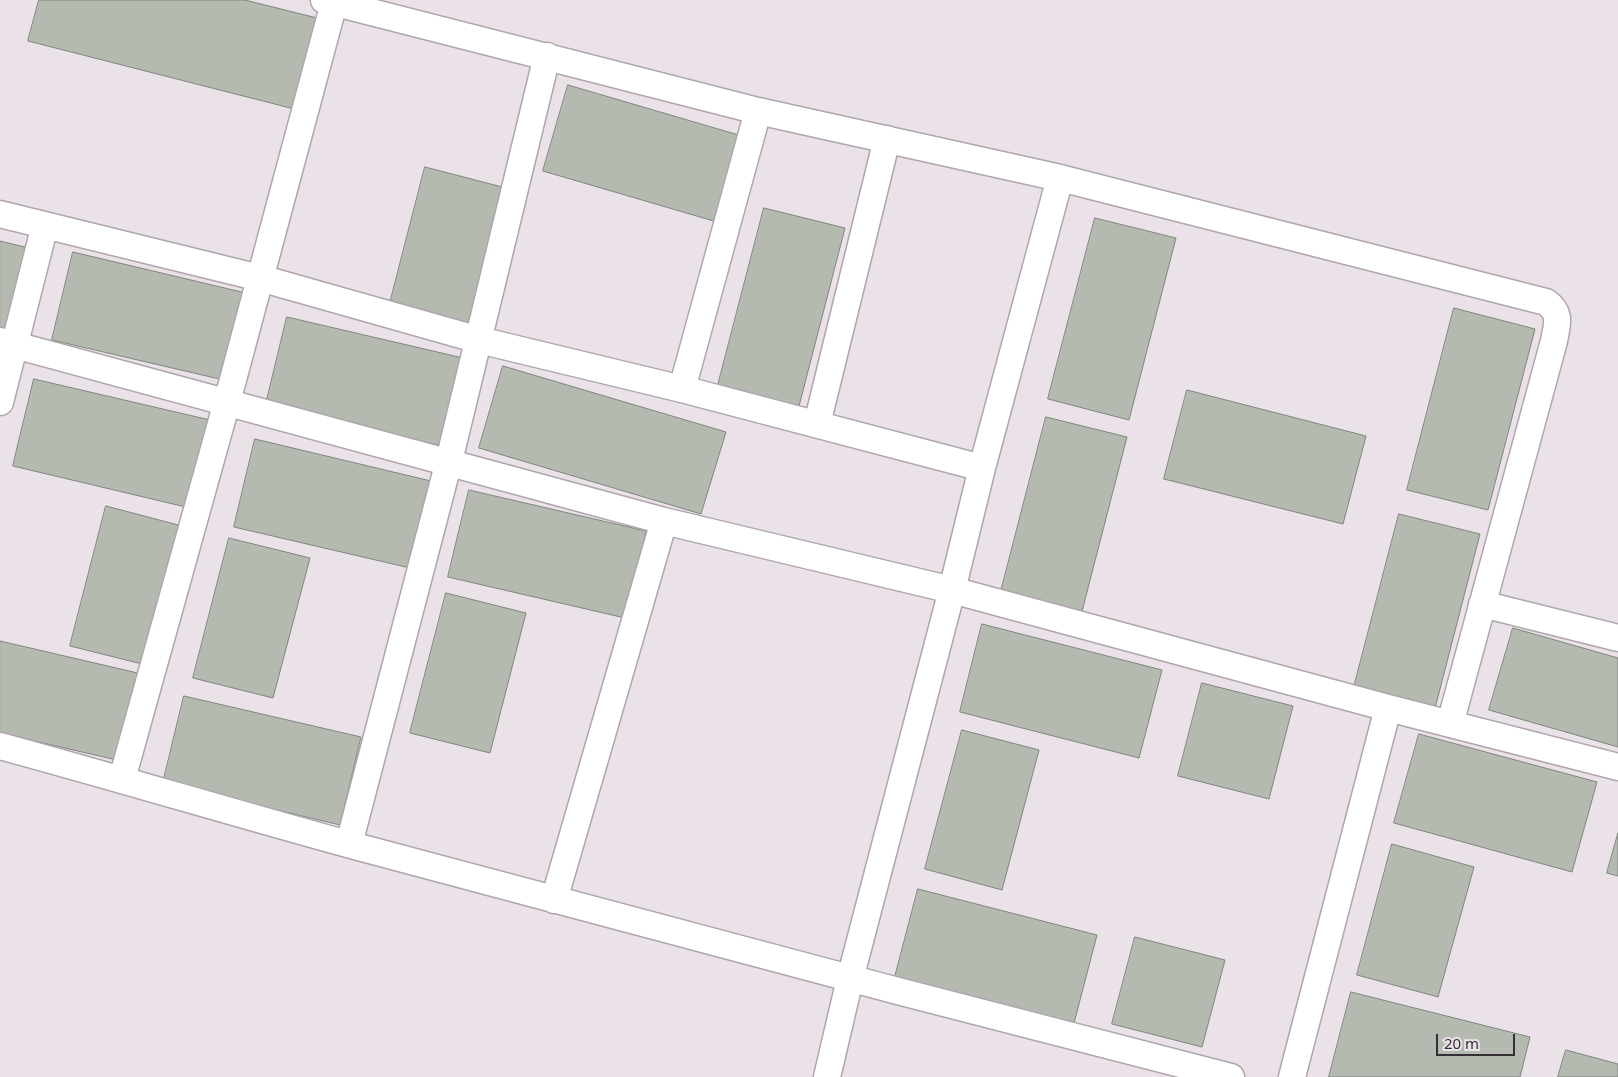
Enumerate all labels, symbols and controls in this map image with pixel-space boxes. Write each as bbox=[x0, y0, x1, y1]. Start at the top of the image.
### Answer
scale bar bbox=[1438, 1024, 1517, 1056]
text: 20 m bbox=[1444, 1033, 1479, 1053]

